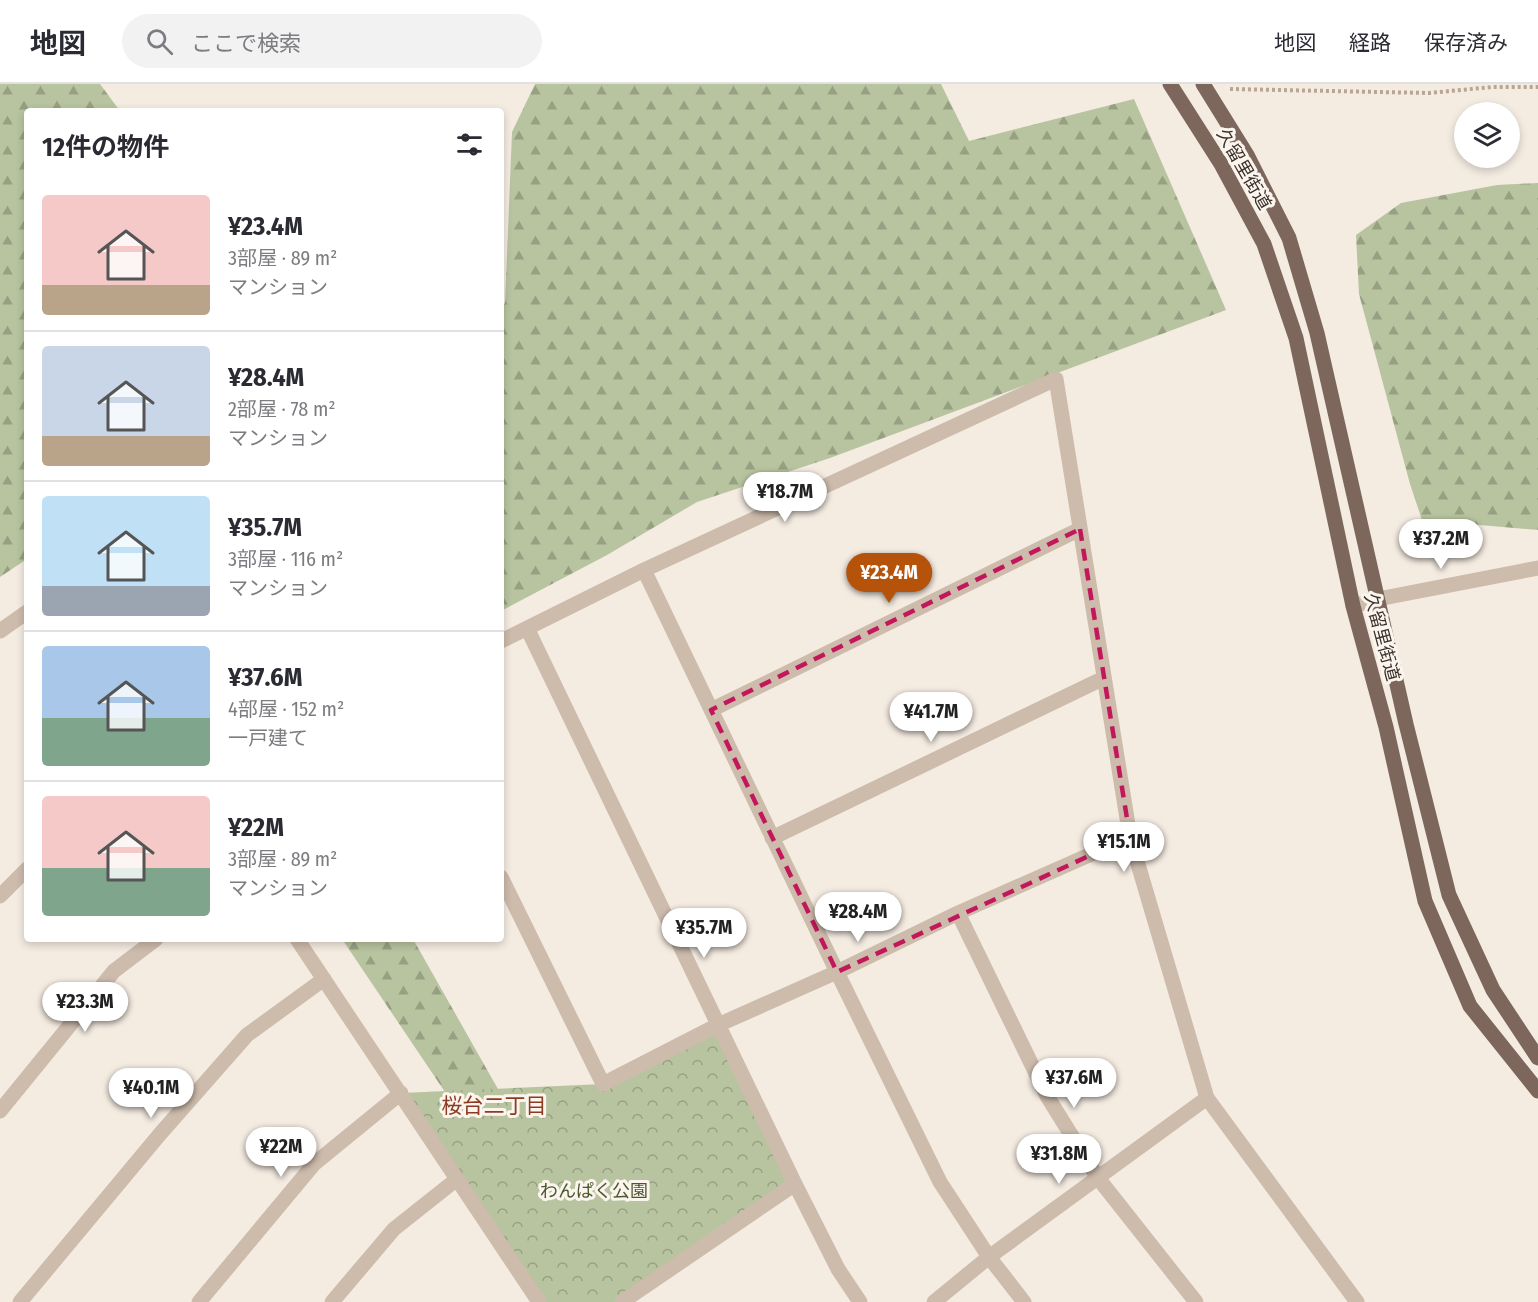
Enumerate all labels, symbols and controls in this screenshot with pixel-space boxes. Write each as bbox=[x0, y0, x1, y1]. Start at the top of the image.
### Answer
search box bbox=[122, 14, 542, 68]
icon: search bbox=[143, 25, 176, 58]
text: 地図 bbox=[30, 27, 86, 60]
text: ここで検索 bbox=[191, 30, 301, 57]
text: 地図 bbox=[1274, 30, 1316, 56]
text: 経路 bbox=[1349, 30, 1391, 56]
text: 保存済み bbox=[1424, 30, 1508, 56]
map controls bbox=[1454, 102, 1520, 168]
button: layers bbox=[1454, 102, 1520, 168]
street label: 久留里街道 bbox=[1212, 125, 1276, 213]
icon: filters bbox=[453, 128, 486, 161]
text: 12件の物件 bbox=[42, 132, 169, 163]
text: ¥23.4M bbox=[228, 211, 303, 242]
icon: home bbox=[90, 219, 162, 291]
text: 3部屋 · 89 m² bbox=[228, 246, 337, 270]
text: マンション bbox=[228, 275, 328, 299]
text: ¥28.4M bbox=[228, 362, 304, 393]
icon: home bbox=[90, 370, 162, 442]
text: 2部屋 · 78 m² bbox=[228, 397, 335, 421]
text: マンション bbox=[228, 426, 328, 450]
pin: ¥18.7M bbox=[736, 472, 834, 523]
text: ¥18.7M bbox=[757, 479, 813, 503]
text: ¥35.7M bbox=[228, 512, 302, 543]
pin: ¥37.2M bbox=[1392, 519, 1490, 570]
icon: home bbox=[90, 520, 162, 592]
text: ¥37.2M bbox=[1413, 526, 1469, 550]
text: 3部屋 · 116 m² bbox=[228, 547, 343, 571]
pin: ¥23.4M bbox=[840, 553, 938, 604]
text: ¥23.4M bbox=[860, 560, 918, 584]
text: マンション bbox=[228, 576, 328, 600]
street label: 久留里街道 bbox=[1360, 591, 1404, 683]
text: ¥37.6M bbox=[228, 662, 302, 693]
icon: home bbox=[90, 670, 162, 742]
pin: ¥41.7M bbox=[882, 692, 980, 743]
text: 4部屋 · 152 m² bbox=[228, 697, 344, 721]
text: ¥41.7M bbox=[904, 699, 958, 723]
text: 一戸建て bbox=[228, 726, 308, 750]
text: ¥22M bbox=[228, 812, 284, 843]
icon: home bbox=[90, 820, 162, 892]
pin: ¥15.1M bbox=[1075, 822, 1173, 873]
text: ¥15.1M bbox=[1097, 829, 1151, 853]
text: 3部屋 · 89 m² bbox=[228, 847, 337, 871]
text: マンション bbox=[228, 876, 328, 900]
pin: ¥28.4M bbox=[809, 892, 907, 943]
text: ¥28.4M bbox=[829, 899, 887, 923]
pin: ¥35.7M bbox=[655, 908, 753, 959]
text: ¥35.7M bbox=[676, 915, 732, 939]
pin: ¥23.3M bbox=[36, 982, 134, 1033]
text: ¥23.3M bbox=[56, 989, 114, 1013]
pin: ¥37.6M bbox=[1025, 1058, 1123, 1109]
text: ¥37.6M bbox=[1045, 1065, 1103, 1089]
pin: ¥40.1M bbox=[102, 1068, 200, 1119]
text: ¥40.1M bbox=[123, 1075, 179, 1099]
district label: 桜台二丁目 bbox=[442, 1093, 547, 1119]
pin: ¥22M bbox=[245, 1127, 317, 1178]
text: ¥22M bbox=[260, 1134, 302, 1158]
pin: ¥31.8M bbox=[1010, 1134, 1108, 1185]
text: ¥31.8M bbox=[1030, 1141, 1088, 1165]
park label: わんぱく公園 bbox=[540, 1180, 648, 1202]

